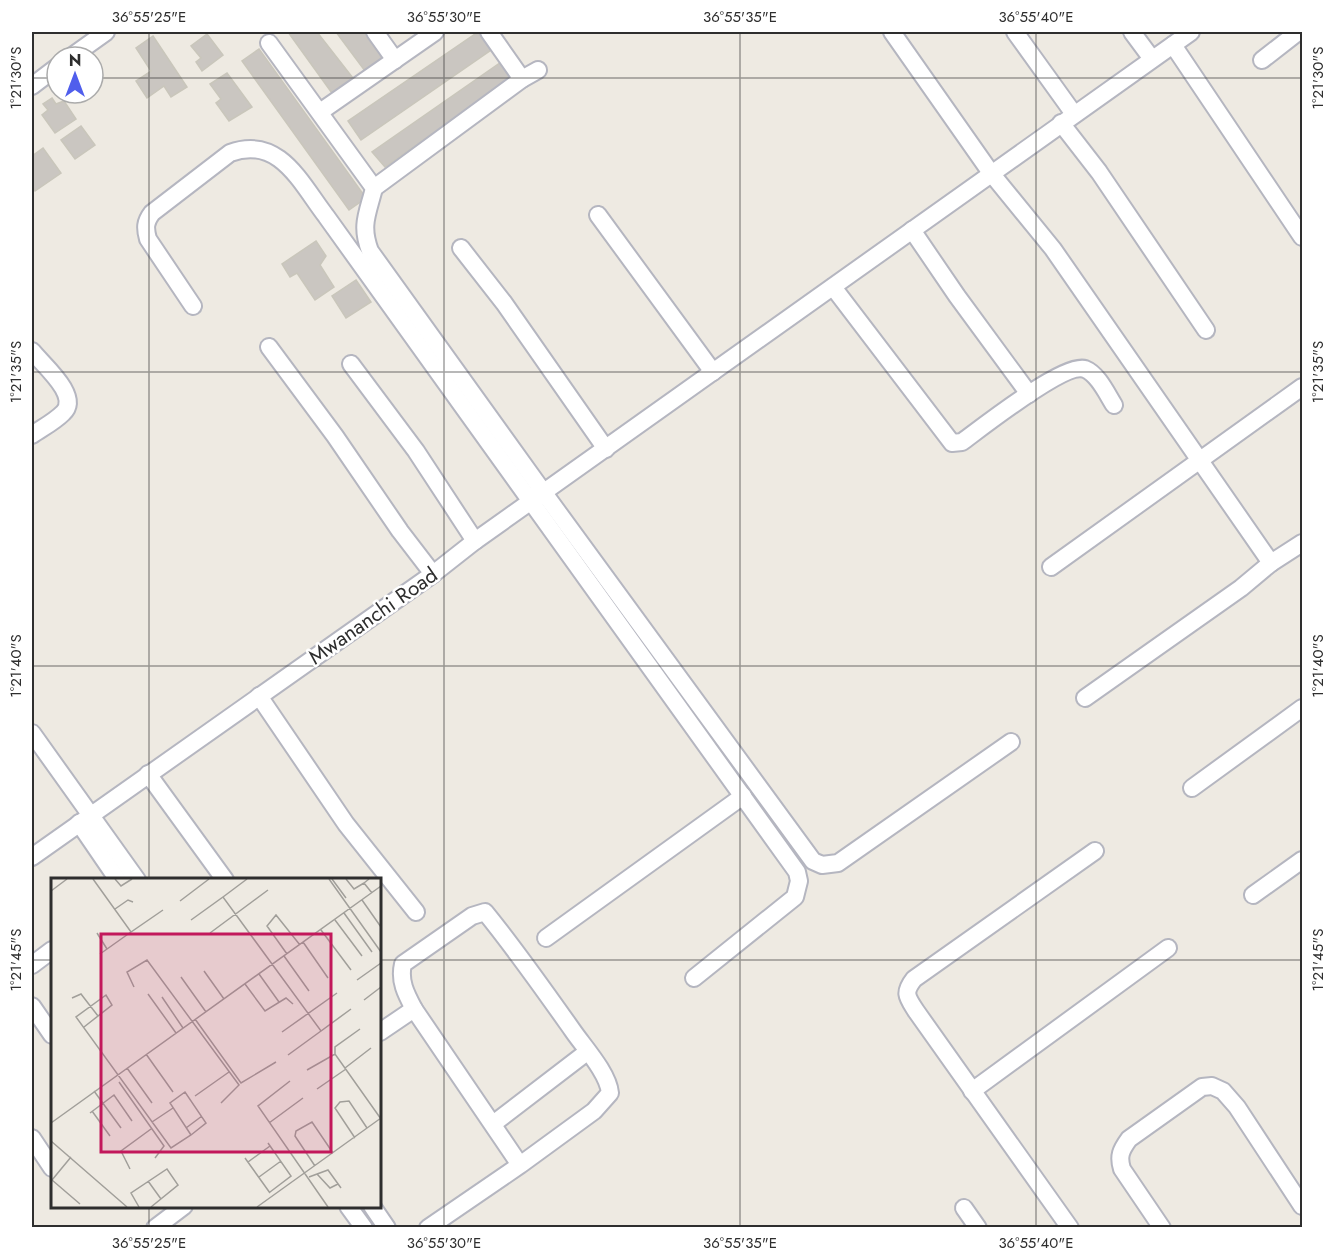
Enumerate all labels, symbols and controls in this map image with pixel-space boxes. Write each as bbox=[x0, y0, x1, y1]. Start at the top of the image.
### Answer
text: 36°55'25"E bbox=[112, 6, 186, 28]
text: 36°55'30"E bbox=[407, 6, 481, 28]
text: 36°55'35"E bbox=[703, 6, 777, 28]
text: 36°55'40"E bbox=[998, 6, 1074, 28]
north arrow bbox=[45, 45, 105, 105]
text: 1°21'30"S bbox=[5, 47, 27, 109]
text: 1°21'30"S bbox=[1307, 47, 1329, 109]
text: N bbox=[69, 49, 81, 72]
text: 1°21'35"S bbox=[5, 341, 27, 403]
text: 1°21'35"S bbox=[1307, 341, 1329, 403]
street label: Mwananchi Road bbox=[302, 560, 444, 672]
text: 1°21'40"S bbox=[5, 634, 27, 698]
text: 1°21'40"S bbox=[1307, 634, 1329, 698]
inset map bbox=[51, 878, 381, 1208]
text: 1°21'45"S bbox=[5, 929, 27, 991]
text: 1°21'45"S bbox=[1307, 929, 1329, 991]
text: 36°55'25"E bbox=[112, 1232, 186, 1254]
text: 36°55'30"E bbox=[407, 1232, 481, 1254]
text: 36°55'35"E bbox=[703, 1232, 777, 1254]
text: 36°55'40"E bbox=[998, 1232, 1074, 1254]

